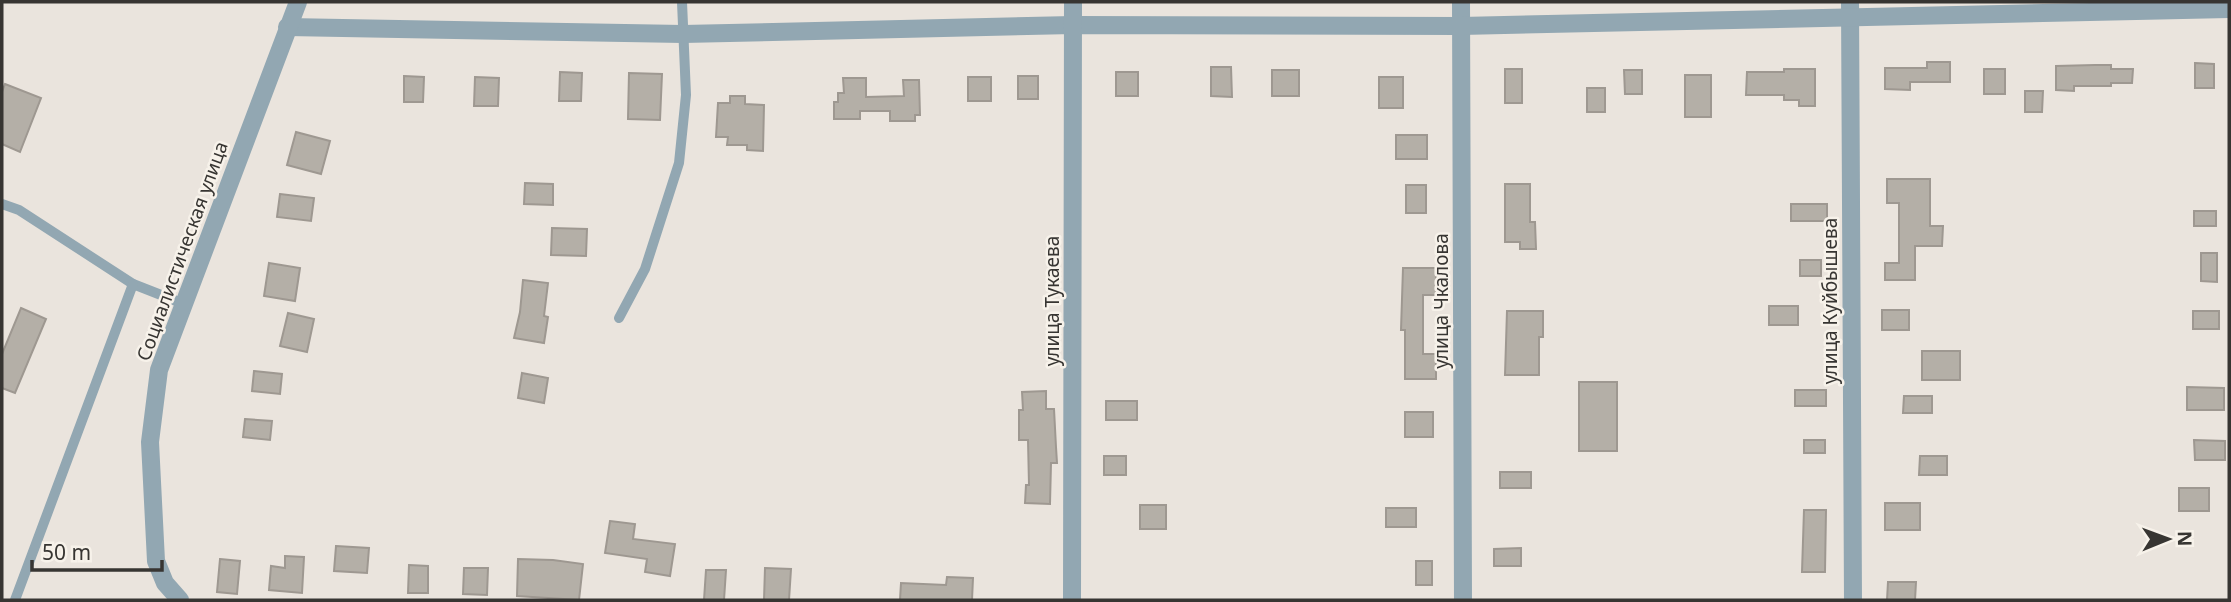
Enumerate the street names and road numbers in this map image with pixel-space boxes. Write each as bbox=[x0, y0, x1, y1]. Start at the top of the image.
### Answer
street label: Социалистическая улица bbox=[130, 138, 234, 364]
street label: улица Куйбышева bbox=[1817, 218, 1843, 384]
street label: улица Чкалова bbox=[1428, 233, 1454, 369]
street label: улица Тукаева bbox=[1039, 236, 1065, 366]

